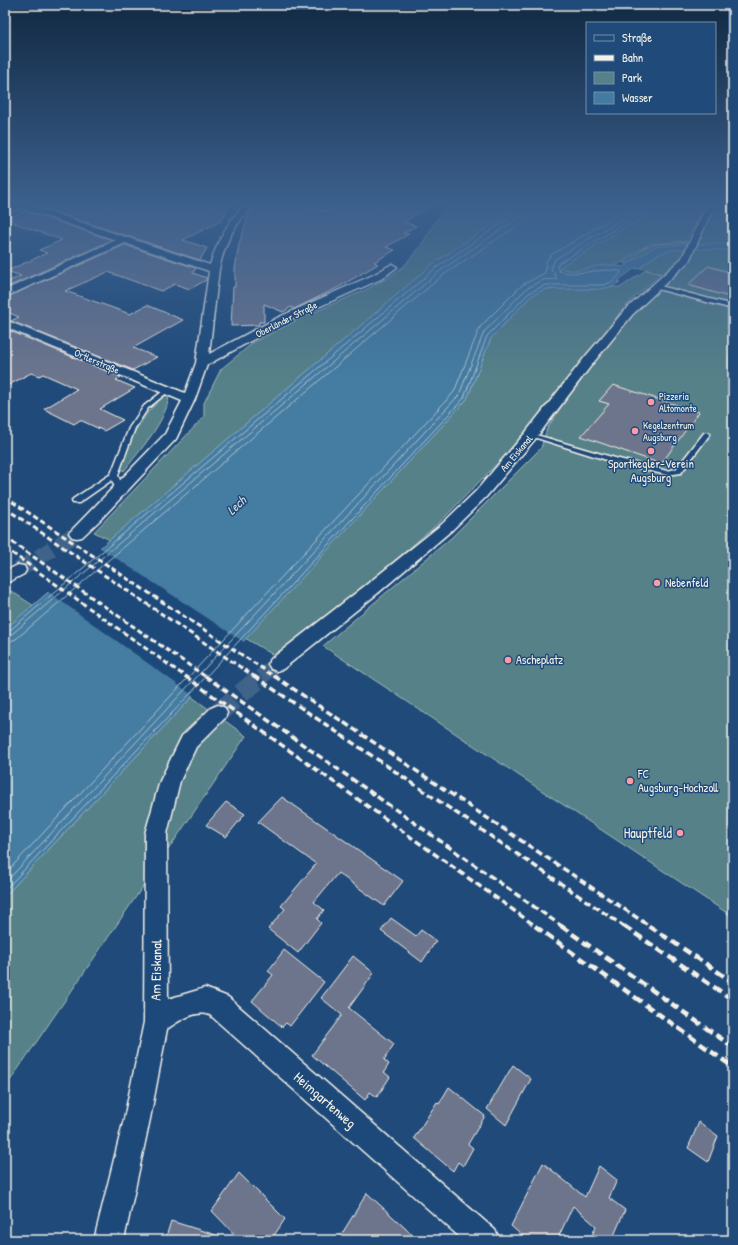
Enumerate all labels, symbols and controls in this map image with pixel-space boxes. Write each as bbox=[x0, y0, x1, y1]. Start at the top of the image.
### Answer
legend bbox=[586, 22, 716, 114]
text: Straße bbox=[622, 29, 652, 46]
text: Bahn bbox=[622, 49, 643, 66]
text: Park bbox=[622, 69, 642, 86]
text: Wasser bbox=[622, 89, 653, 106]
street label: Oberländer Straße bbox=[253, 298, 319, 341]
street label: Ortlerstraße bbox=[72, 346, 121, 377]
place label: Pizzeria Altomonte bbox=[659, 390, 697, 415]
marker: Pizzeria Altomonte bbox=[646, 397, 656, 407]
place label: Kegelzentrum Augsburg bbox=[643, 419, 694, 444]
marker: Kegelzentrum Augsburg bbox=[630, 426, 640, 436]
street label: Am Eiskanal bbox=[497, 432, 536, 474]
marker: Sportkegler-Verein Augsburg bbox=[646, 446, 656, 456]
place label: Sportkegler-Verein Augsburg bbox=[608, 455, 694, 486]
water label: Lech bbox=[222, 490, 251, 519]
place label: Nebenfeld bbox=[665, 574, 709, 591]
marker: Nebenfeld bbox=[652, 578, 662, 588]
place label: Ascheplatz bbox=[516, 651, 563, 668]
marker: Ascheplatz bbox=[503, 655, 513, 665]
place label: FC Augsburg-Hochzoll bbox=[637, 765, 719, 796]
marker: FC Augsburg-Hochzoll bbox=[625, 776, 635, 786]
place label: Hauptfeld bbox=[624, 823, 673, 843]
marker: Hauptfeld bbox=[675, 828, 685, 838]
street label: Am Eiskanal bbox=[145, 939, 166, 1001]
street label: Heimgartenweg bbox=[289, 1067, 361, 1133]

